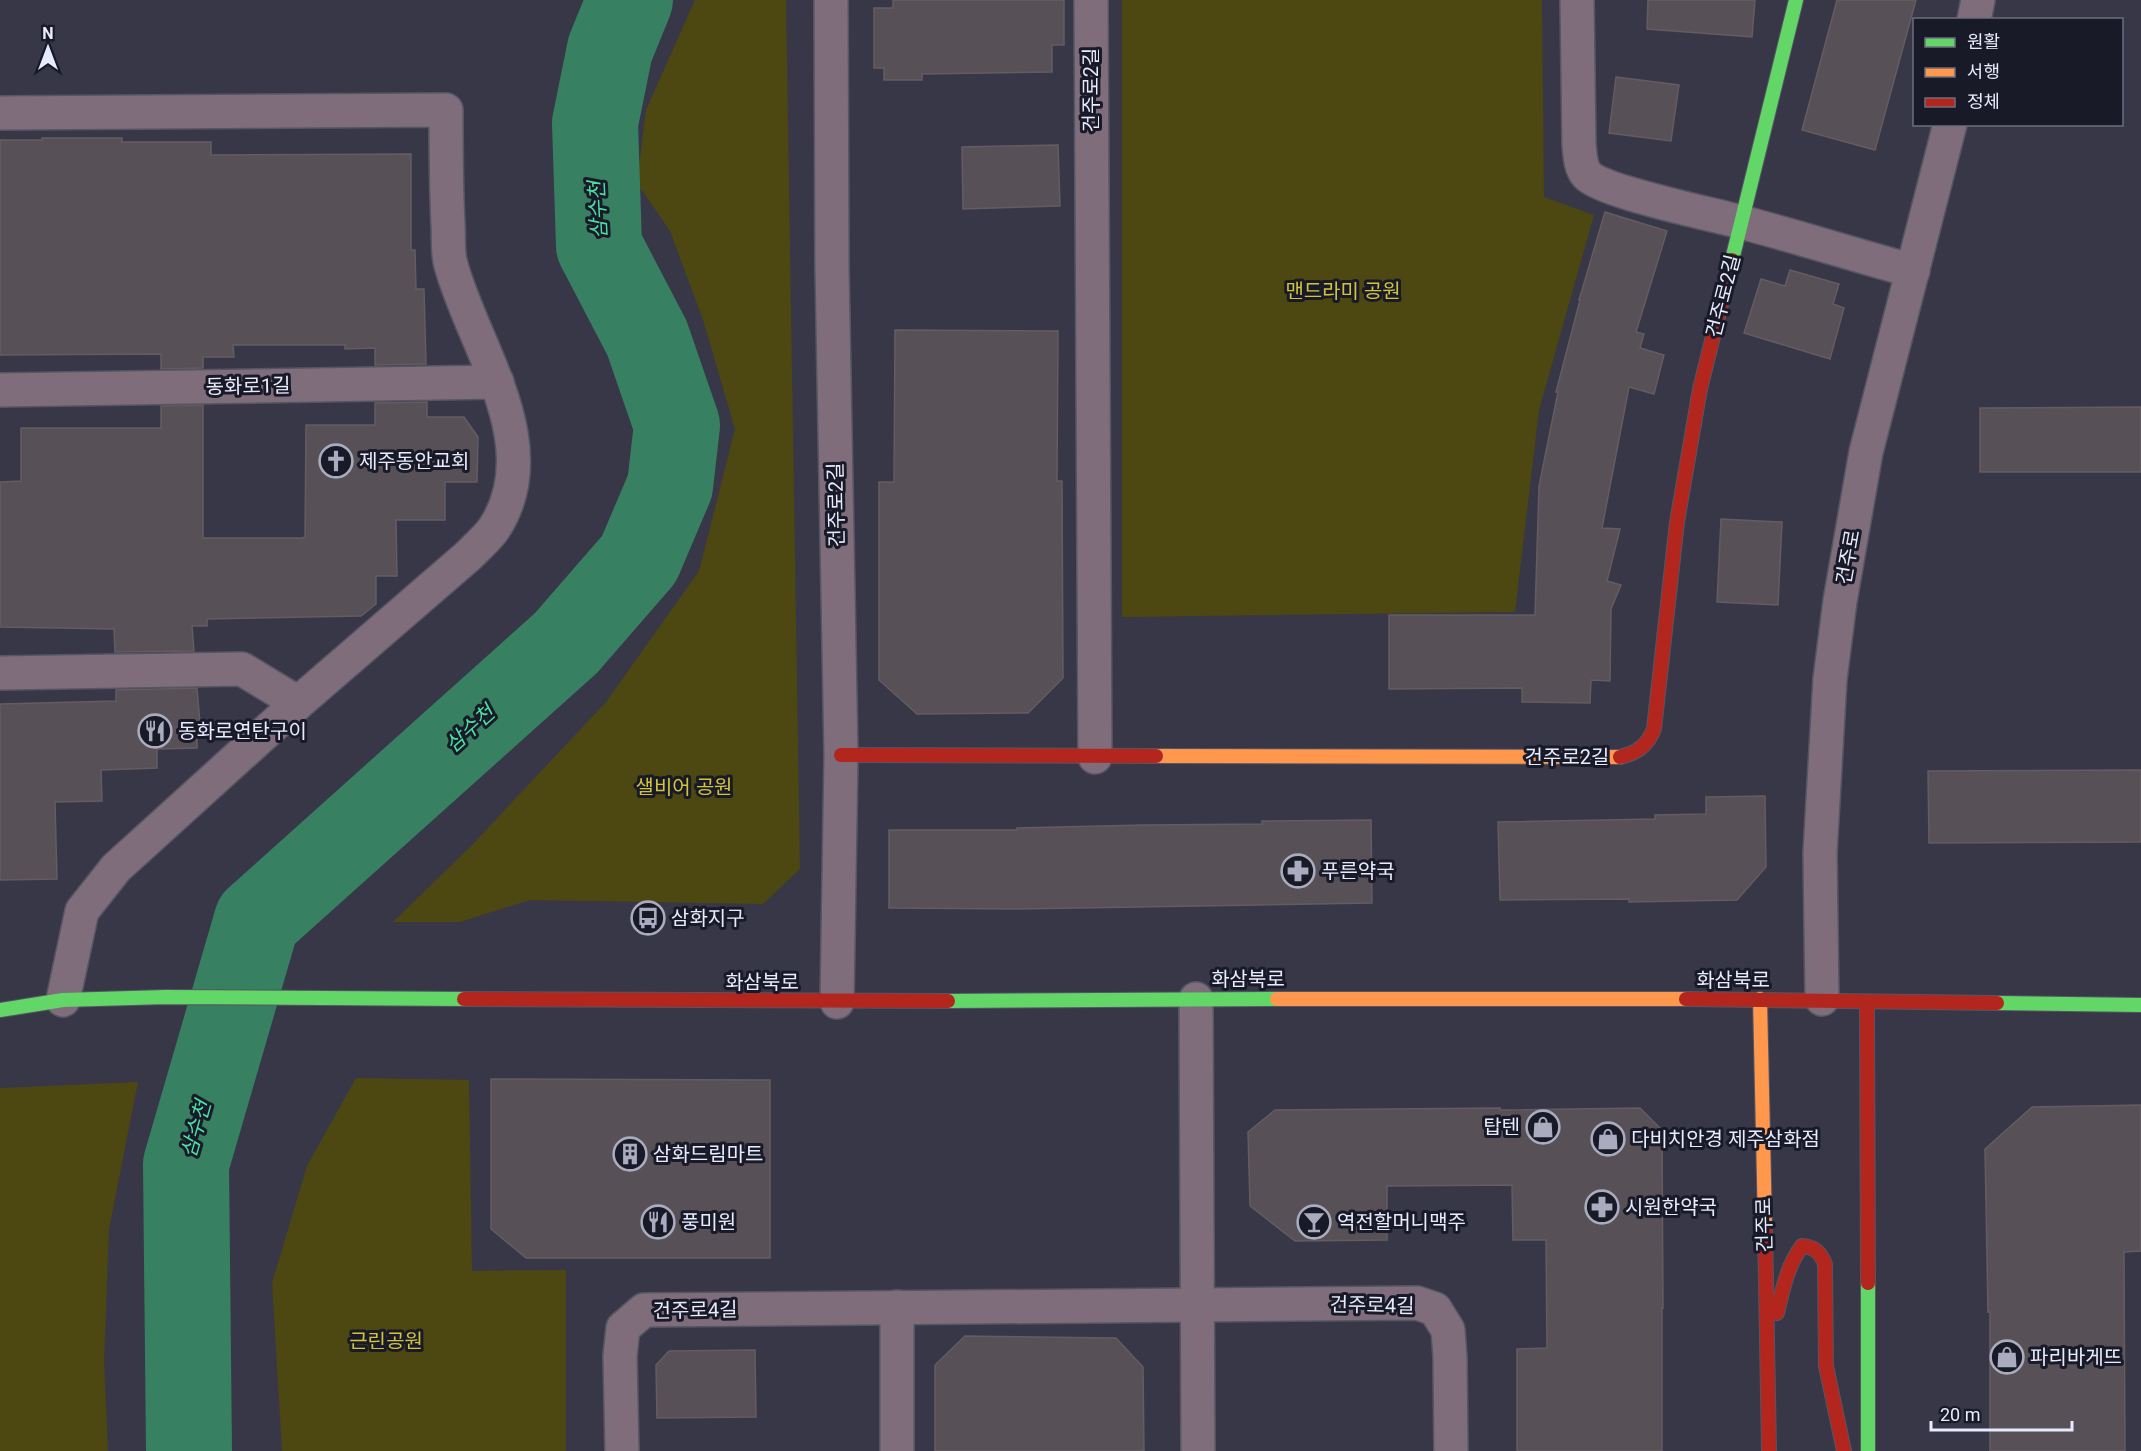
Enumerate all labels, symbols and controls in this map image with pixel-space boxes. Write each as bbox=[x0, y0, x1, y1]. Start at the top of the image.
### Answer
north arrow bbox=[18, 18, 78, 78]
legend bbox=[1913, 18, 2123, 126]
text: N bbox=[42, 24, 54, 43]
text: 원활 bbox=[1967, 31, 2000, 52]
street label: 건주로2길 bbox=[1079, 48, 1103, 132]
text: 서행 bbox=[1967, 61, 2000, 82]
text: 정체 bbox=[1967, 91, 2000, 112]
water label: 삼수천 bbox=[584, 178, 612, 240]
street label: 건주로2길 bbox=[1701, 252, 1745, 340]
park label: 맨드라미 공원 bbox=[1285, 279, 1401, 303]
street label: 동화로1길 bbox=[205, 373, 291, 399]
church icon: 제주동안교회 bbox=[318, 443, 354, 479]
place label: 제주동안교회 bbox=[359, 449, 469, 473]
street label: 건주로2길 bbox=[823, 462, 849, 548]
street label: 건주로 bbox=[1831, 528, 1865, 586]
water label: 삼수천 bbox=[440, 699, 502, 757]
restaurant icon: 동화로연탄구이 bbox=[137, 713, 173, 749]
place label: 동화로연탄구이 bbox=[178, 719, 307, 743]
street label: 건주로2길 bbox=[1525, 745, 1609, 769]
park label: 샐비어 공원 bbox=[636, 775, 732, 799]
pharmacy icon: 푸른약국 bbox=[1280, 853, 1316, 889]
place label: 푸른약국 bbox=[1321, 859, 1395, 883]
bus stop icon: 삼화지구 bbox=[630, 900, 666, 936]
place label: 삼화지구 bbox=[671, 906, 745, 930]
street label: 화삼북로 bbox=[1211, 967, 1285, 991]
street label: 화삼북로 bbox=[1696, 968, 1770, 992]
street label: 화삼북로 bbox=[725, 970, 799, 994]
water label: 삼수천 bbox=[176, 1095, 216, 1160]
shop icon: 탑텐 bbox=[1525, 1109, 1561, 1145]
place label: 탑텐 bbox=[1483, 1115, 1520, 1139]
shop icon: 다비치안경 제주삼화점 bbox=[1590, 1121, 1626, 1157]
place label: 다비치안경 제주삼화점 bbox=[1631, 1127, 1820, 1151]
building icon: 삼화드림마트 bbox=[612, 1136, 648, 1172]
place label: 삼화드림마트 bbox=[653, 1142, 763, 1166]
pharmacy icon: 시원한약국 bbox=[1584, 1189, 1620, 1225]
place label: 시원한약국 bbox=[1625, 1195, 1717, 1219]
street label: 건주로 bbox=[1752, 1197, 1776, 1253]
restaurant icon: 풍미원 bbox=[640, 1204, 676, 1240]
bar icon: 역전할머니맥주 bbox=[1296, 1204, 1332, 1240]
place label: 풍미원 bbox=[681, 1210, 736, 1234]
place label: 역전할머니맥주 bbox=[1337, 1210, 1466, 1234]
street label: 건주로4길 bbox=[1329, 1292, 1415, 1318]
street label: 건주로4길 bbox=[652, 1297, 738, 1323]
park label: 근린공원 bbox=[349, 1329, 423, 1353]
shop icon: 파리바게뜨 bbox=[1989, 1339, 2025, 1375]
place label: 파리바게뜨 bbox=[2030, 1345, 2122, 1369]
scale bar bbox=[1931, 1394, 2072, 1432]
text: 20 m bbox=[1940, 1404, 1980, 1425]

